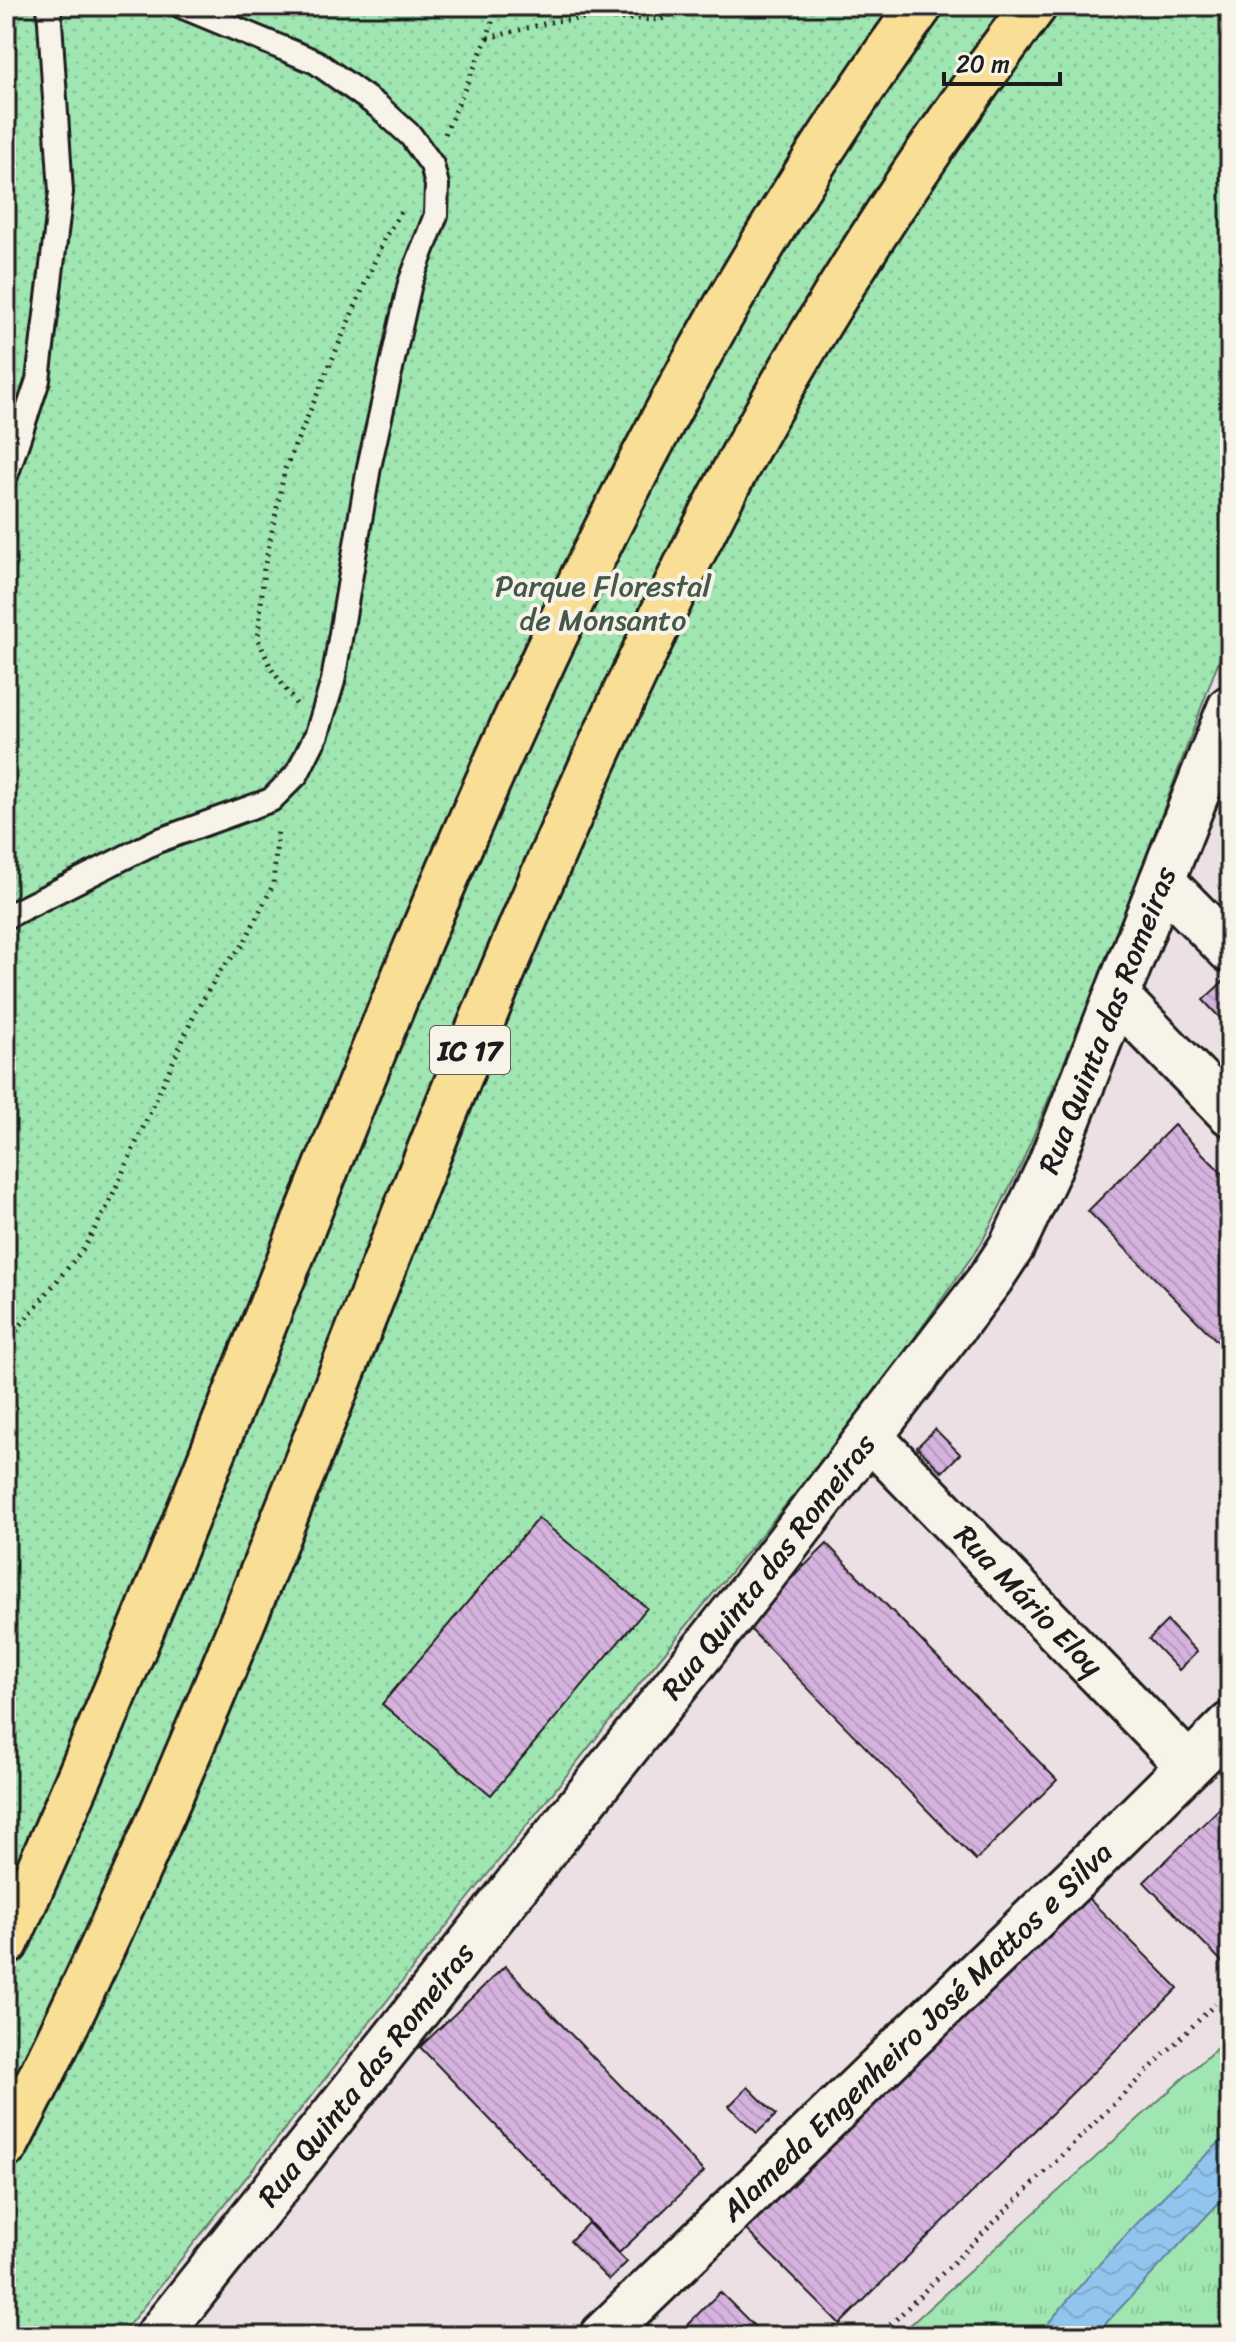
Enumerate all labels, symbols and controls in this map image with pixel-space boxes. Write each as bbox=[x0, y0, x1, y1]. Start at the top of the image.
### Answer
scale bar bbox=[944, 36, 1060, 86]
text: 20 m bbox=[956, 43, 1010, 85]
park label: Parque Florestal de Monsanto bbox=[495, 559, 712, 647]
street label: Rua Quinta das Romeiras bbox=[1022, 858, 1192, 1182]
road number: IC 17 bbox=[430, 1026, 510, 1074]
street label: Rua Quinta das Romeiras bbox=[646, 1421, 890, 1712]
street label: Rua Mário Eloy bbox=[941, 1511, 1117, 1691]
street label: Alameda Engenheiro José Mattos e Silva bbox=[707, 1828, 1126, 2236]
street label: Rua Quinta das Romeiras bbox=[243, 1930, 489, 2219]

